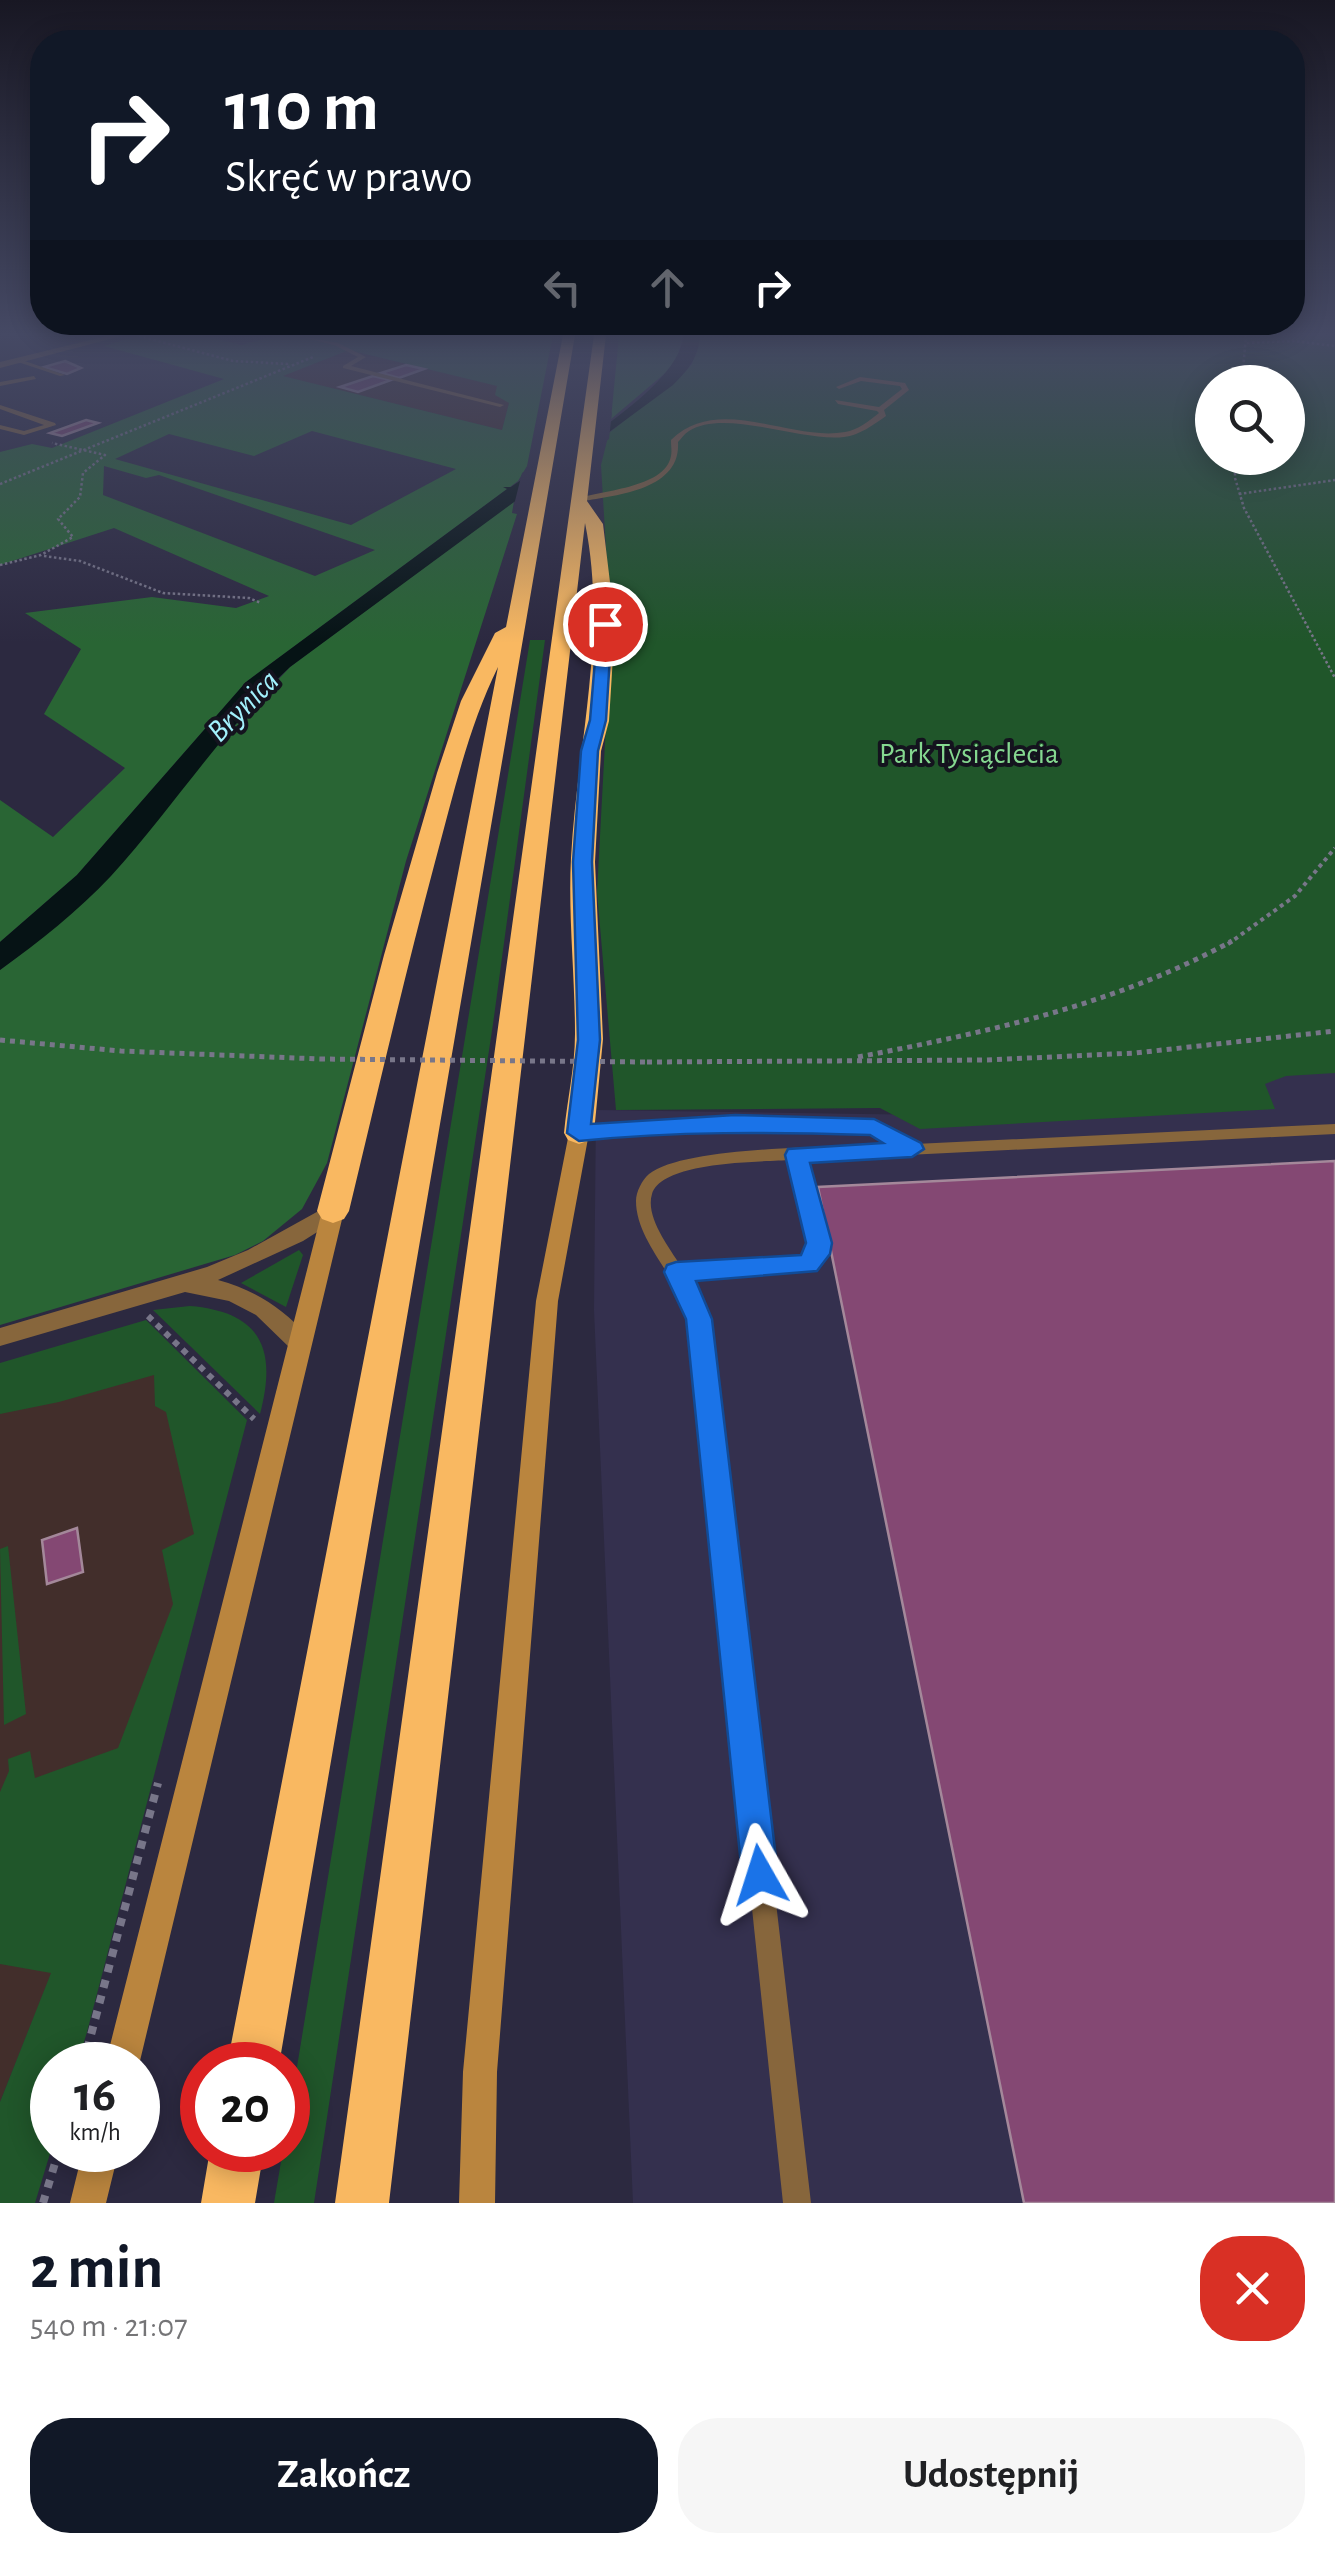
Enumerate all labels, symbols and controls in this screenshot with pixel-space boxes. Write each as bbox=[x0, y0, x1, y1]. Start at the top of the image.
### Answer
icon: right bbox=[60, 70, 190, 200]
text: 110 m bbox=[225, 73, 379, 143]
text: Skręć w prawo bbox=[225, 155, 473, 200]
icon: left bbox=[535, 260, 590, 315]
icon: ahead bbox=[640, 260, 695, 315]
icon: right bbox=[745, 260, 800, 315]
map controls bbox=[1195, 365, 1305, 475]
button: search bbox=[1195, 365, 1305, 475]
pin bbox=[563, 582, 648, 667]
icon: arrive bbox=[578, 597, 633, 652]
water label: Brynica bbox=[201, 664, 285, 748]
park label: Park Tysiąclecia bbox=[879, 739, 1059, 769]
position arrow bbox=[708, 1823, 812, 1927]
speed limit sign: 20 bbox=[180, 2042, 310, 2172]
text: 16 bbox=[74, 2070, 116, 2120]
text: km/h bbox=[69, 2120, 121, 2145]
button: close bbox=[1200, 2236, 1305, 2341]
text: 2 min bbox=[30, 2239, 163, 2299]
text: 540 m · 21:07 bbox=[30, 2310, 188, 2342]
button: Zakończ bbox=[30, 2418, 658, 2533]
button: Udostępnij bbox=[678, 2418, 1305, 2533]

